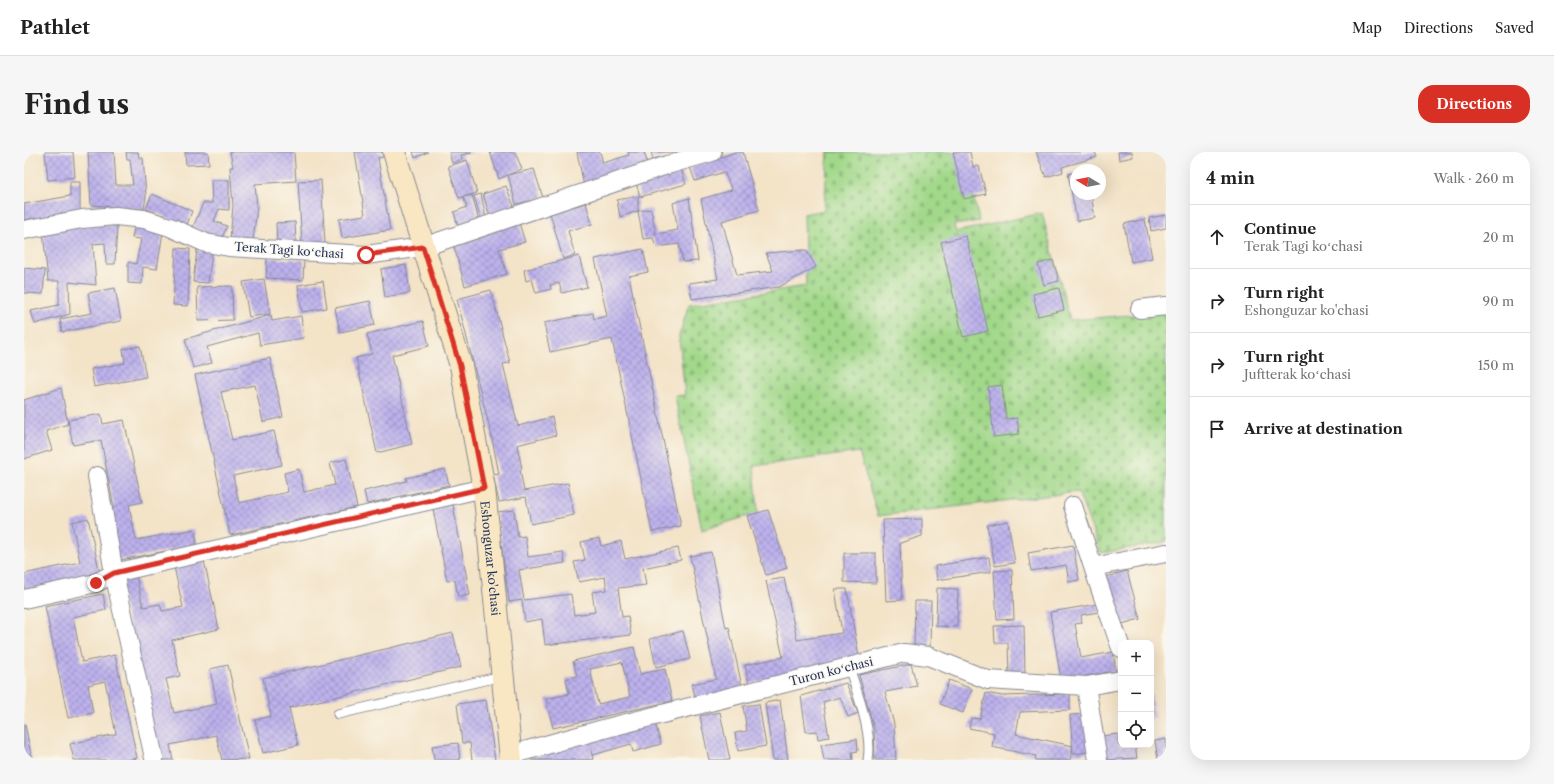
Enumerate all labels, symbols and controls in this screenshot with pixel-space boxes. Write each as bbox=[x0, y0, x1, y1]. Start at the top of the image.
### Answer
text: Pathlet bbox=[20, 16, 90, 39]
text: Map bbox=[1352, 19, 1382, 37]
text: Directions bbox=[1404, 19, 1473, 37]
text: Saved bbox=[1495, 19, 1534, 37]
button: Directions bbox=[1418, 85, 1530, 123]
text: Find us bbox=[24, 87, 129, 121]
north arrow bbox=[1070, 164, 1106, 200]
text: 4 min bbox=[1206, 168, 1255, 188]
text: Walk · 260 m bbox=[1433, 170, 1514, 186]
text: Continue bbox=[1244, 219, 1316, 238]
icon: ahead bbox=[1206, 226, 1228, 248]
text: 20 m bbox=[1483, 229, 1514, 245]
text: Terak Tagi koʻchasi bbox=[1244, 238, 1363, 254]
street label: Terak Tagi koʻchasi bbox=[234, 239, 345, 261]
route start bbox=[357, 246, 375, 264]
text: Turn right bbox=[1244, 283, 1324, 302]
icon: right bbox=[1206, 290, 1228, 312]
text: 90 m bbox=[1483, 293, 1514, 309]
text: Eshonguzar ko'chasi bbox=[1244, 302, 1369, 318]
text: Turn right bbox=[1244, 347, 1324, 366]
icon: right bbox=[1206, 354, 1228, 376]
text: 150 m bbox=[1478, 357, 1514, 373]
text: Juftterak koʻchasi bbox=[1244, 366, 1351, 382]
icon: arrive bbox=[1206, 418, 1228, 440]
text: Arrive at destination bbox=[1244, 419, 1403, 438]
street label: Eshonguzar ko'chasi bbox=[478, 500, 504, 617]
route end bbox=[87, 574, 105, 592]
map controls bbox=[1118, 640, 1154, 748]
button: + bbox=[1118, 640, 1154, 676]
street label: Turon koʻchasi bbox=[788, 653, 875, 689]
button: − bbox=[1118, 676, 1154, 712]
button: locate bbox=[1118, 712, 1154, 748]

